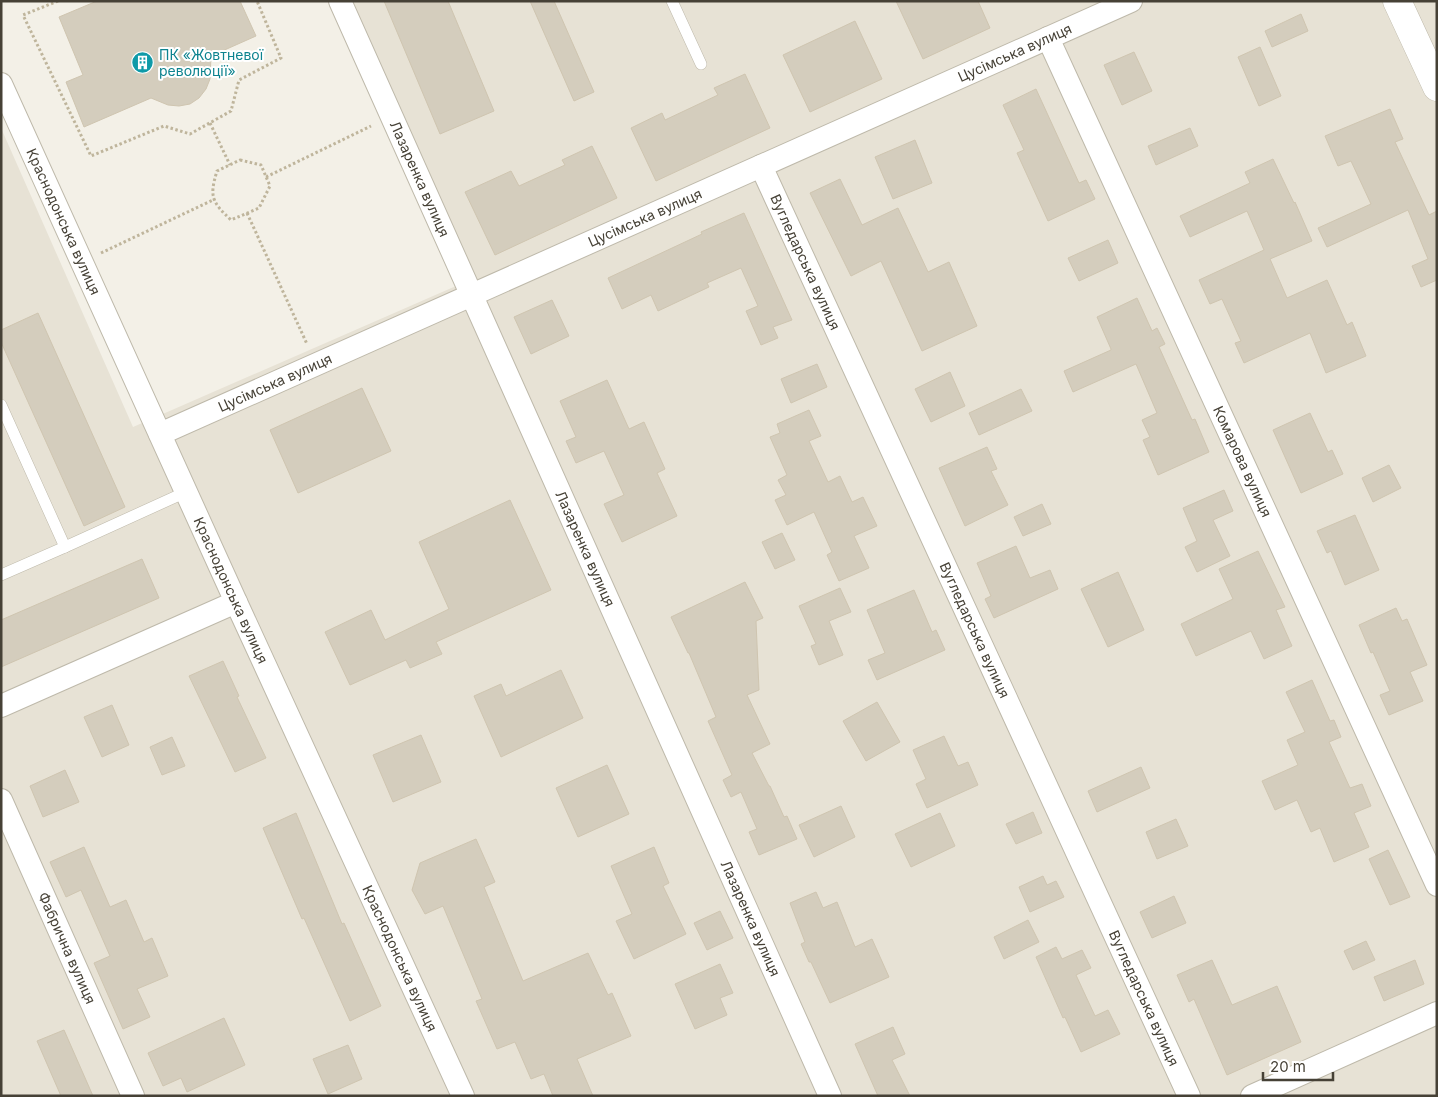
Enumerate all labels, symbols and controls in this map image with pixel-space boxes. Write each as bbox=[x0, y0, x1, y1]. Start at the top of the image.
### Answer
street label: Цусімська вулиця bbox=[955, 20, 1074, 85]
place label: ПК «Жовтневої революції» bbox=[159, 46, 264, 79]
building icon: ПК «Жовтневої революції» bbox=[131, 51, 155, 75]
street label: Лазаренка вулиця bbox=[387, 118, 453, 239]
street label: Краснодонська вулиця bbox=[23, 145, 104, 297]
street label: Цусімська вулиця bbox=[585, 185, 704, 250]
street label: Вугледарська вулиця bbox=[767, 192, 844, 333]
street label: Цусімська вулиця bbox=[215, 349, 334, 415]
street label: Комарова вулиця bbox=[1210, 403, 1276, 519]
street label: Лазаренка вулиця bbox=[552, 488, 619, 609]
street label: Краснодонська вулиця bbox=[191, 514, 272, 666]
street label: Вугледарська вулиця bbox=[937, 559, 1014, 701]
street label: Лазаренка вулиця bbox=[718, 858, 784, 979]
street label: Краснодонська вулиця bbox=[359, 882, 441, 1034]
street label: Фабрична вулиця bbox=[35, 889, 100, 1006]
street label: Вугледарська вулиця bbox=[1106, 927, 1183, 1068]
scale bar bbox=[1263, 1050, 1333, 1082]
text: 20 m bbox=[1270, 1057, 1306, 1076]

